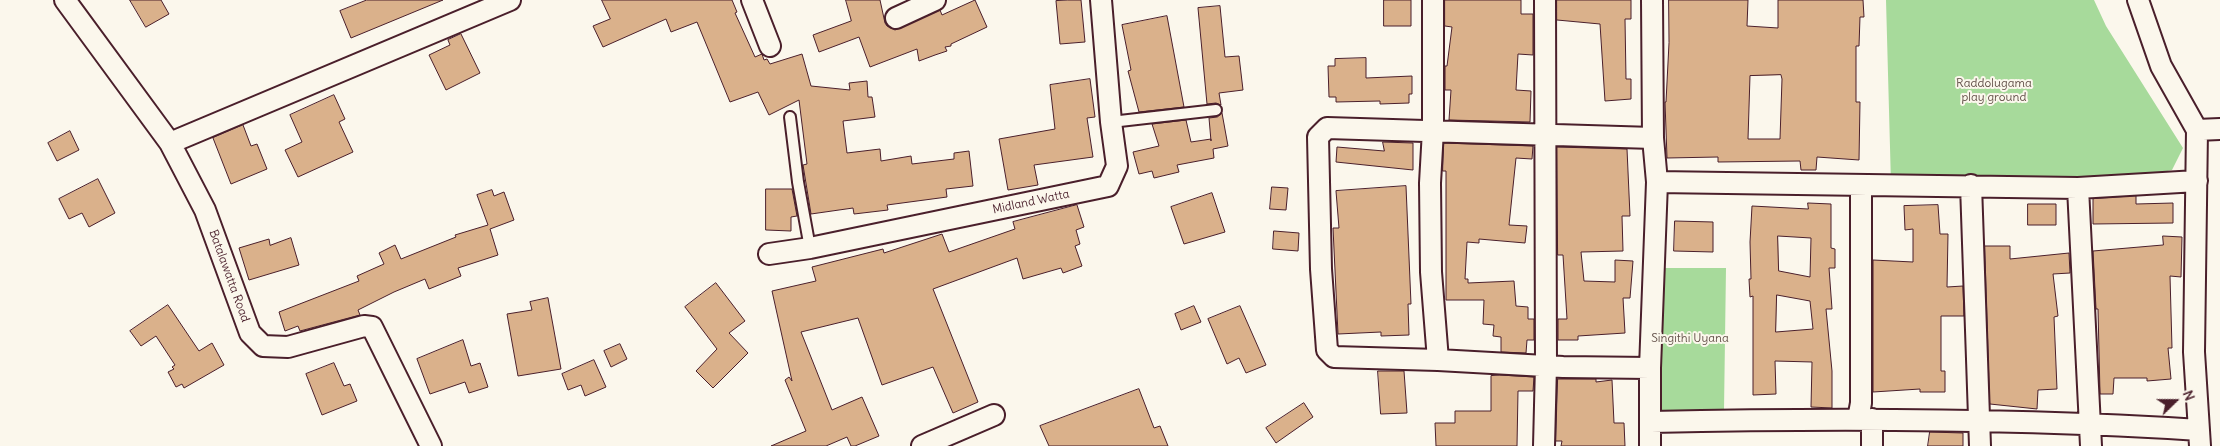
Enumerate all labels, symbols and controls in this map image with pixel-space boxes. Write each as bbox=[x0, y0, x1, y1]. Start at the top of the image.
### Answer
park label: Raddolugama play ground bbox=[1956, 77, 2032, 105]
street label: Midland Watta bbox=[991, 187, 1071, 217]
street label: Batalawatta Road bbox=[206, 228, 252, 324]
park label: Singithi Uyana bbox=[1651, 332, 1729, 346]
north arrow bbox=[2150, 376, 2200, 426]
text: N bbox=[2179, 388, 2199, 403]

